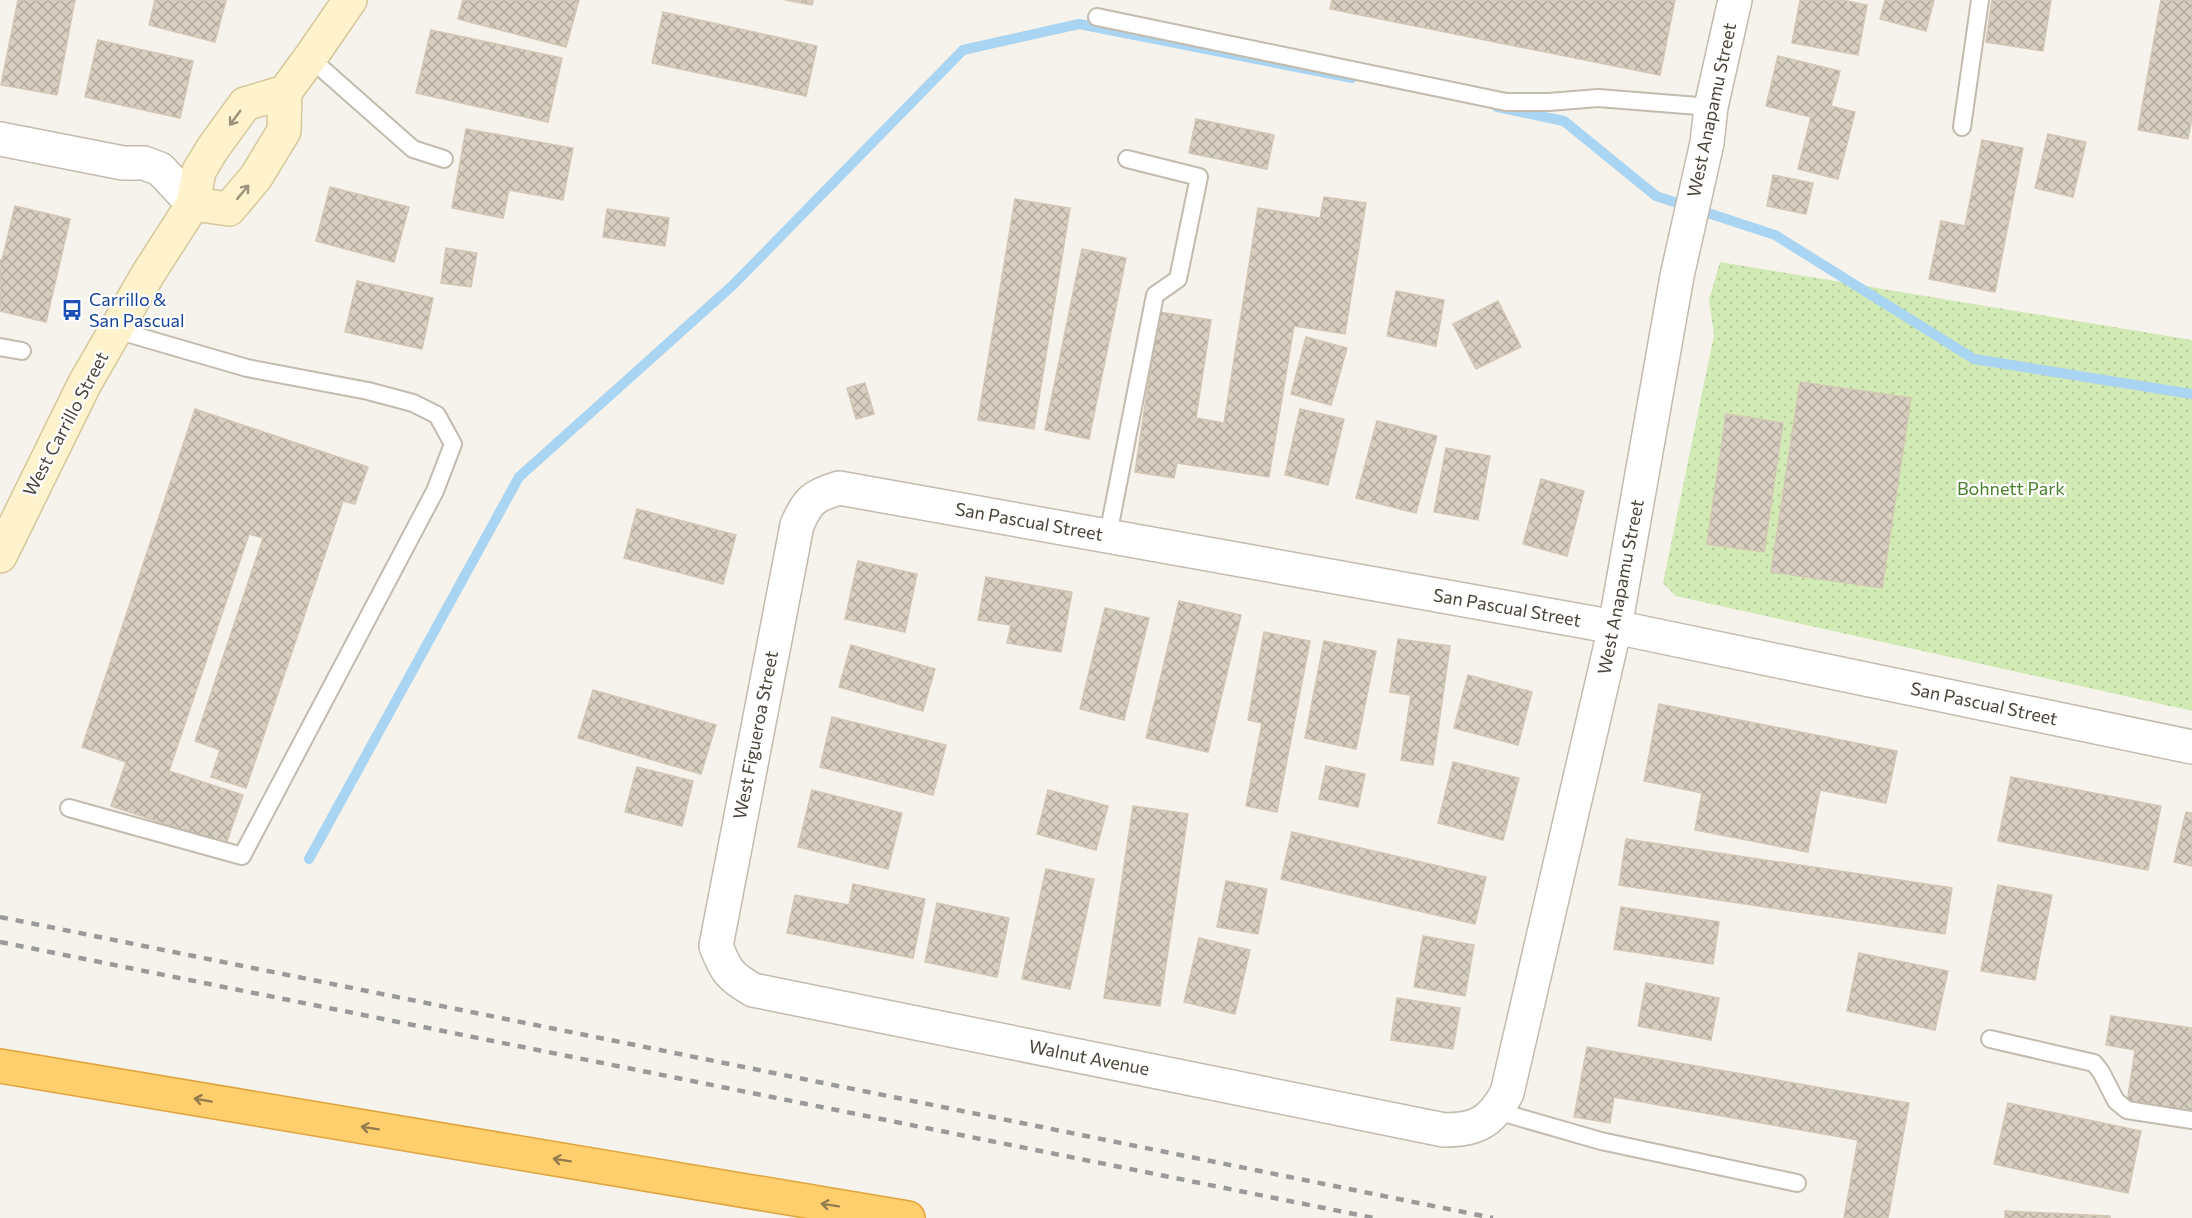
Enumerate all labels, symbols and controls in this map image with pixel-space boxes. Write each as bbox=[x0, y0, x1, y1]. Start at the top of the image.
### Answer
street label: West Anapamu Street bbox=[1682, 21, 1740, 199]
one-way arrow bbox=[229, 109, 241, 125]
one-way arrow bbox=[237, 184, 250, 200]
place label: Carrillo & San Pascual bbox=[89, 288, 185, 331]
bus stop icon: Carrillo & San Pascual bbox=[60, 298, 84, 322]
street label: West Carrillo Street bbox=[18, 347, 113, 500]
park label: Bohnett Park bbox=[1957, 477, 2065, 499]
street label: San Pascual Street bbox=[953, 497, 1105, 545]
street label: West Anapamu Street bbox=[1592, 497, 1648, 676]
street label: San Pascual Street bbox=[1431, 583, 1583, 631]
street label: West Figueroa Street bbox=[728, 649, 782, 821]
street label: San Pascual Street bbox=[1909, 677, 2060, 729]
street label: Walnut Avenue bbox=[1027, 1035, 1151, 1080]
one-way arrow bbox=[193, 1094, 213, 1105]
one-way arrow bbox=[360, 1122, 380, 1133]
one-way arrow bbox=[553, 1154, 572, 1165]
one-way arrow bbox=[821, 1199, 840, 1210]

